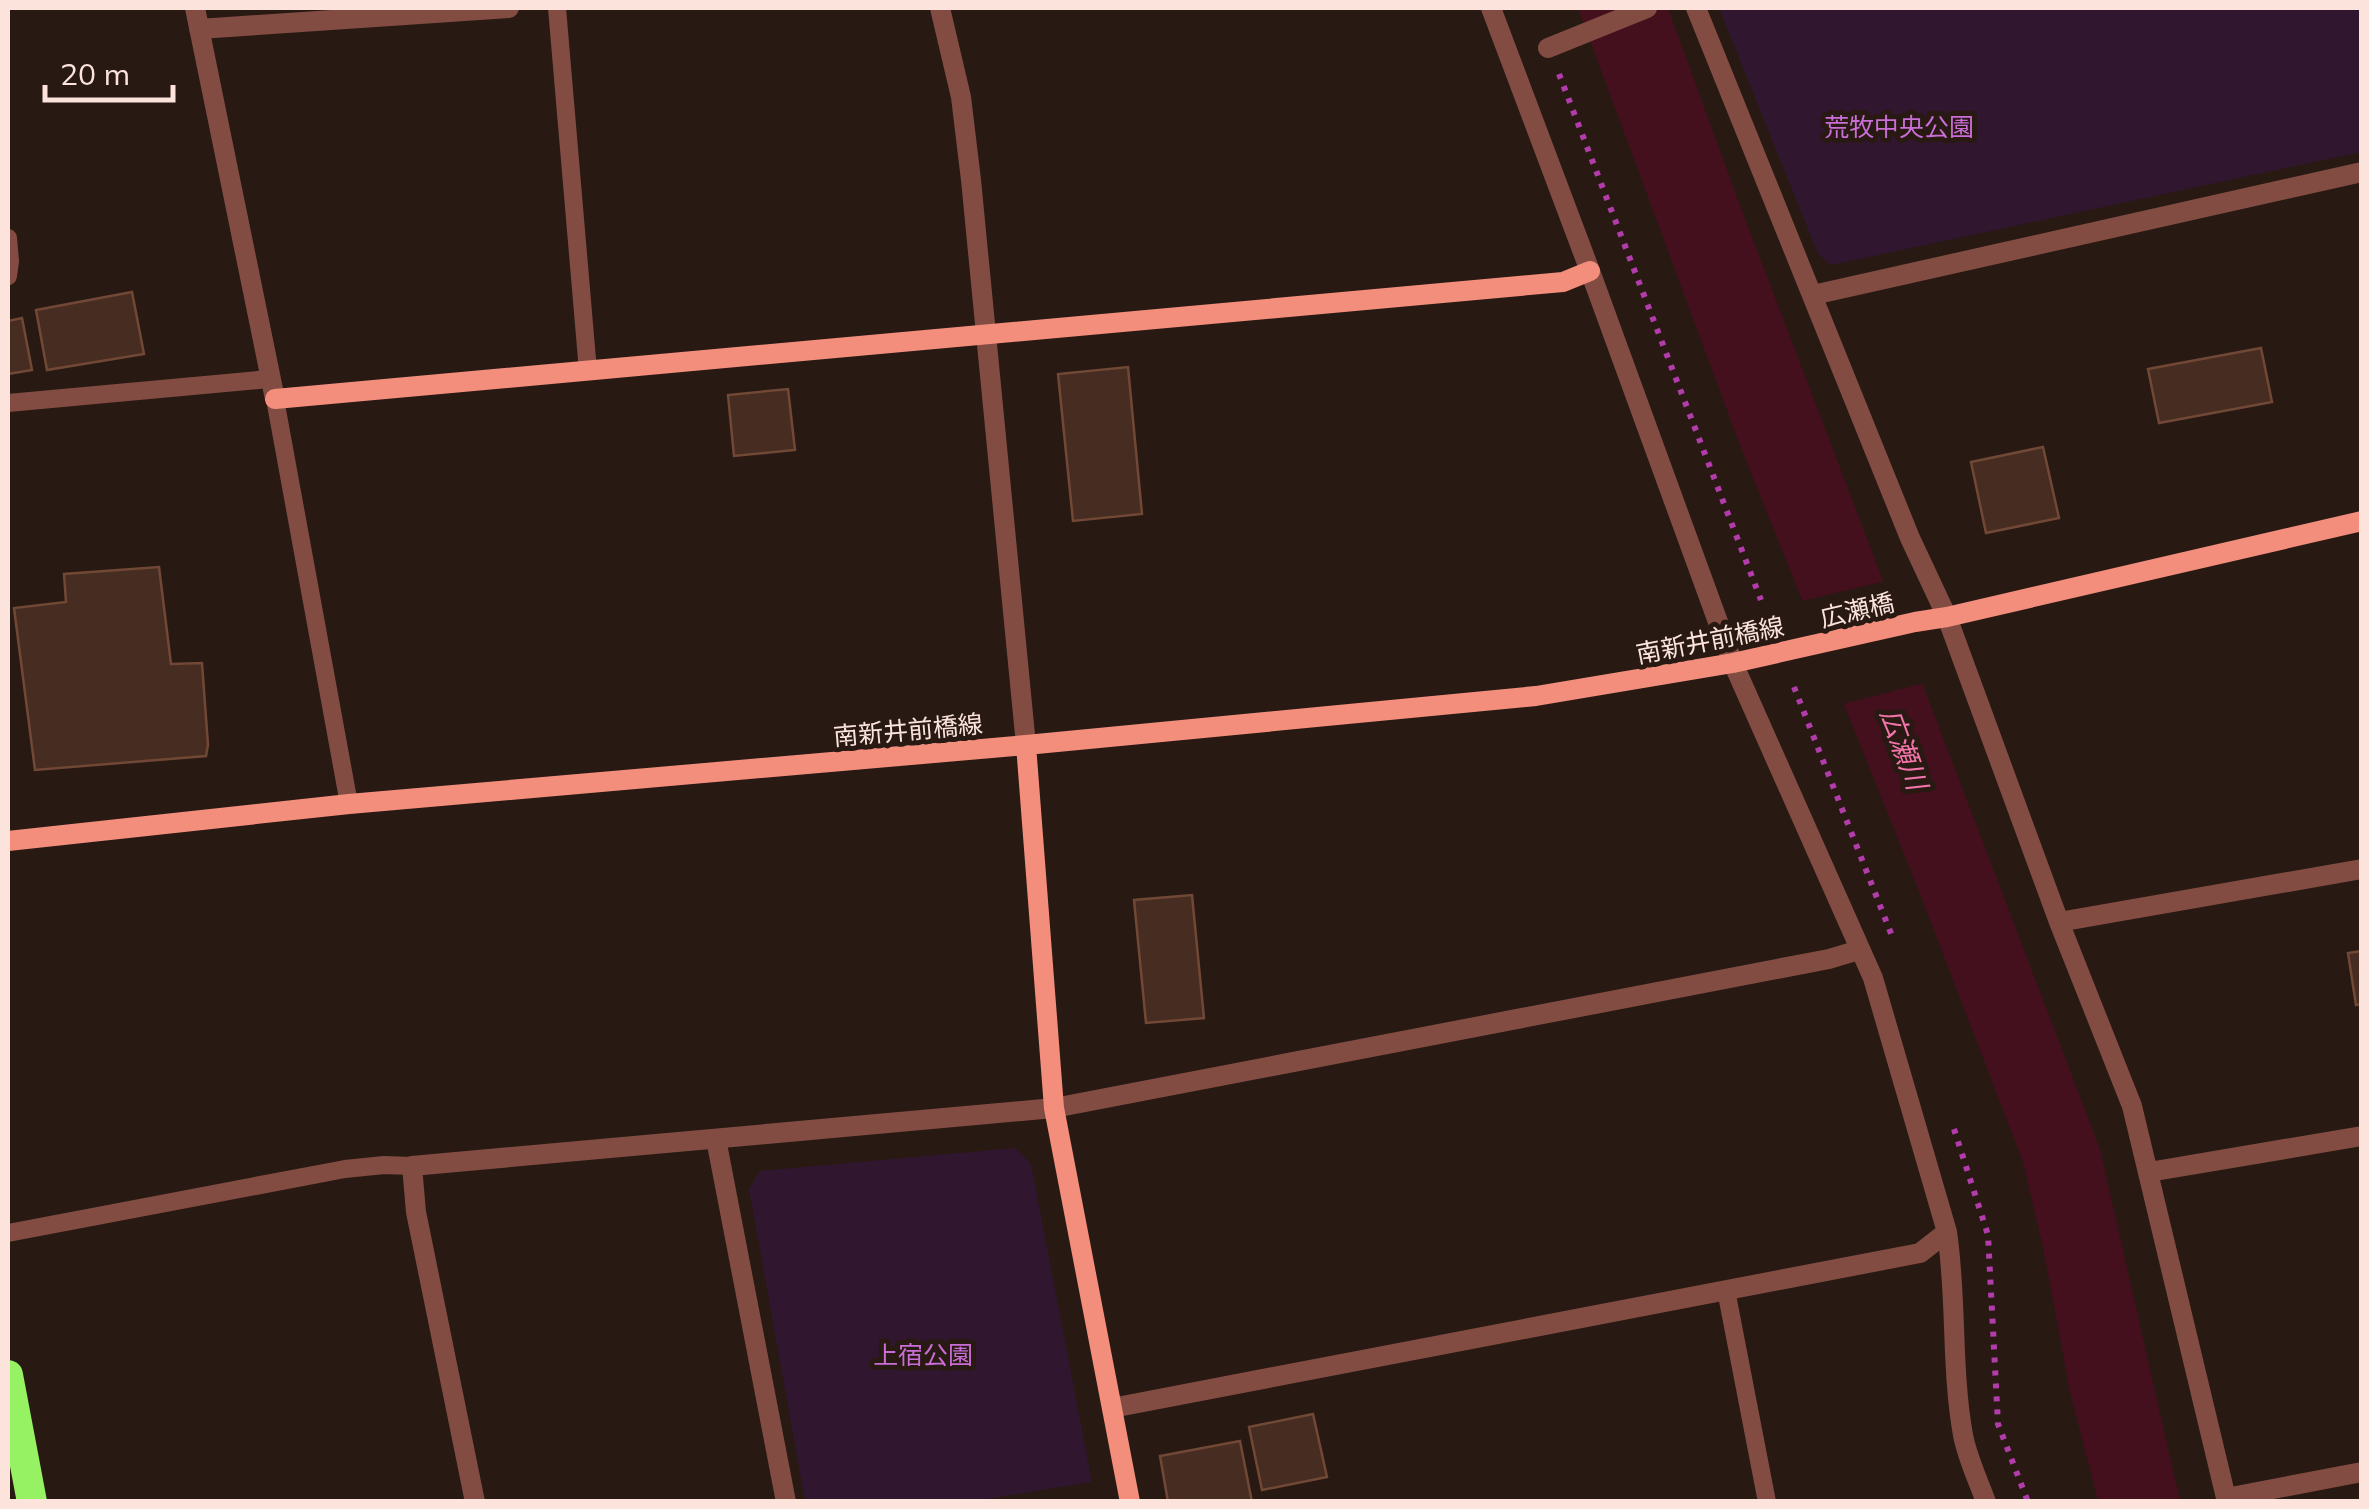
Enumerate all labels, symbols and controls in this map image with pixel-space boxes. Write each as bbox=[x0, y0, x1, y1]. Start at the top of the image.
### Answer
scale bar bbox=[45, 40, 172, 102]
text: 20 m bbox=[60, 55, 130, 93]
park label: 荒牧中央公園 bbox=[1824, 111, 1974, 142]
street label: 広瀬橋 bbox=[1817, 586, 1897, 633]
street label: 南新井前橋線 bbox=[1633, 610, 1786, 669]
water label: 広瀬川 bbox=[1874, 703, 1936, 797]
street label: 南新井前橋線 bbox=[832, 708, 984, 751]
park label: 上宿公園 bbox=[873, 1339, 973, 1370]

